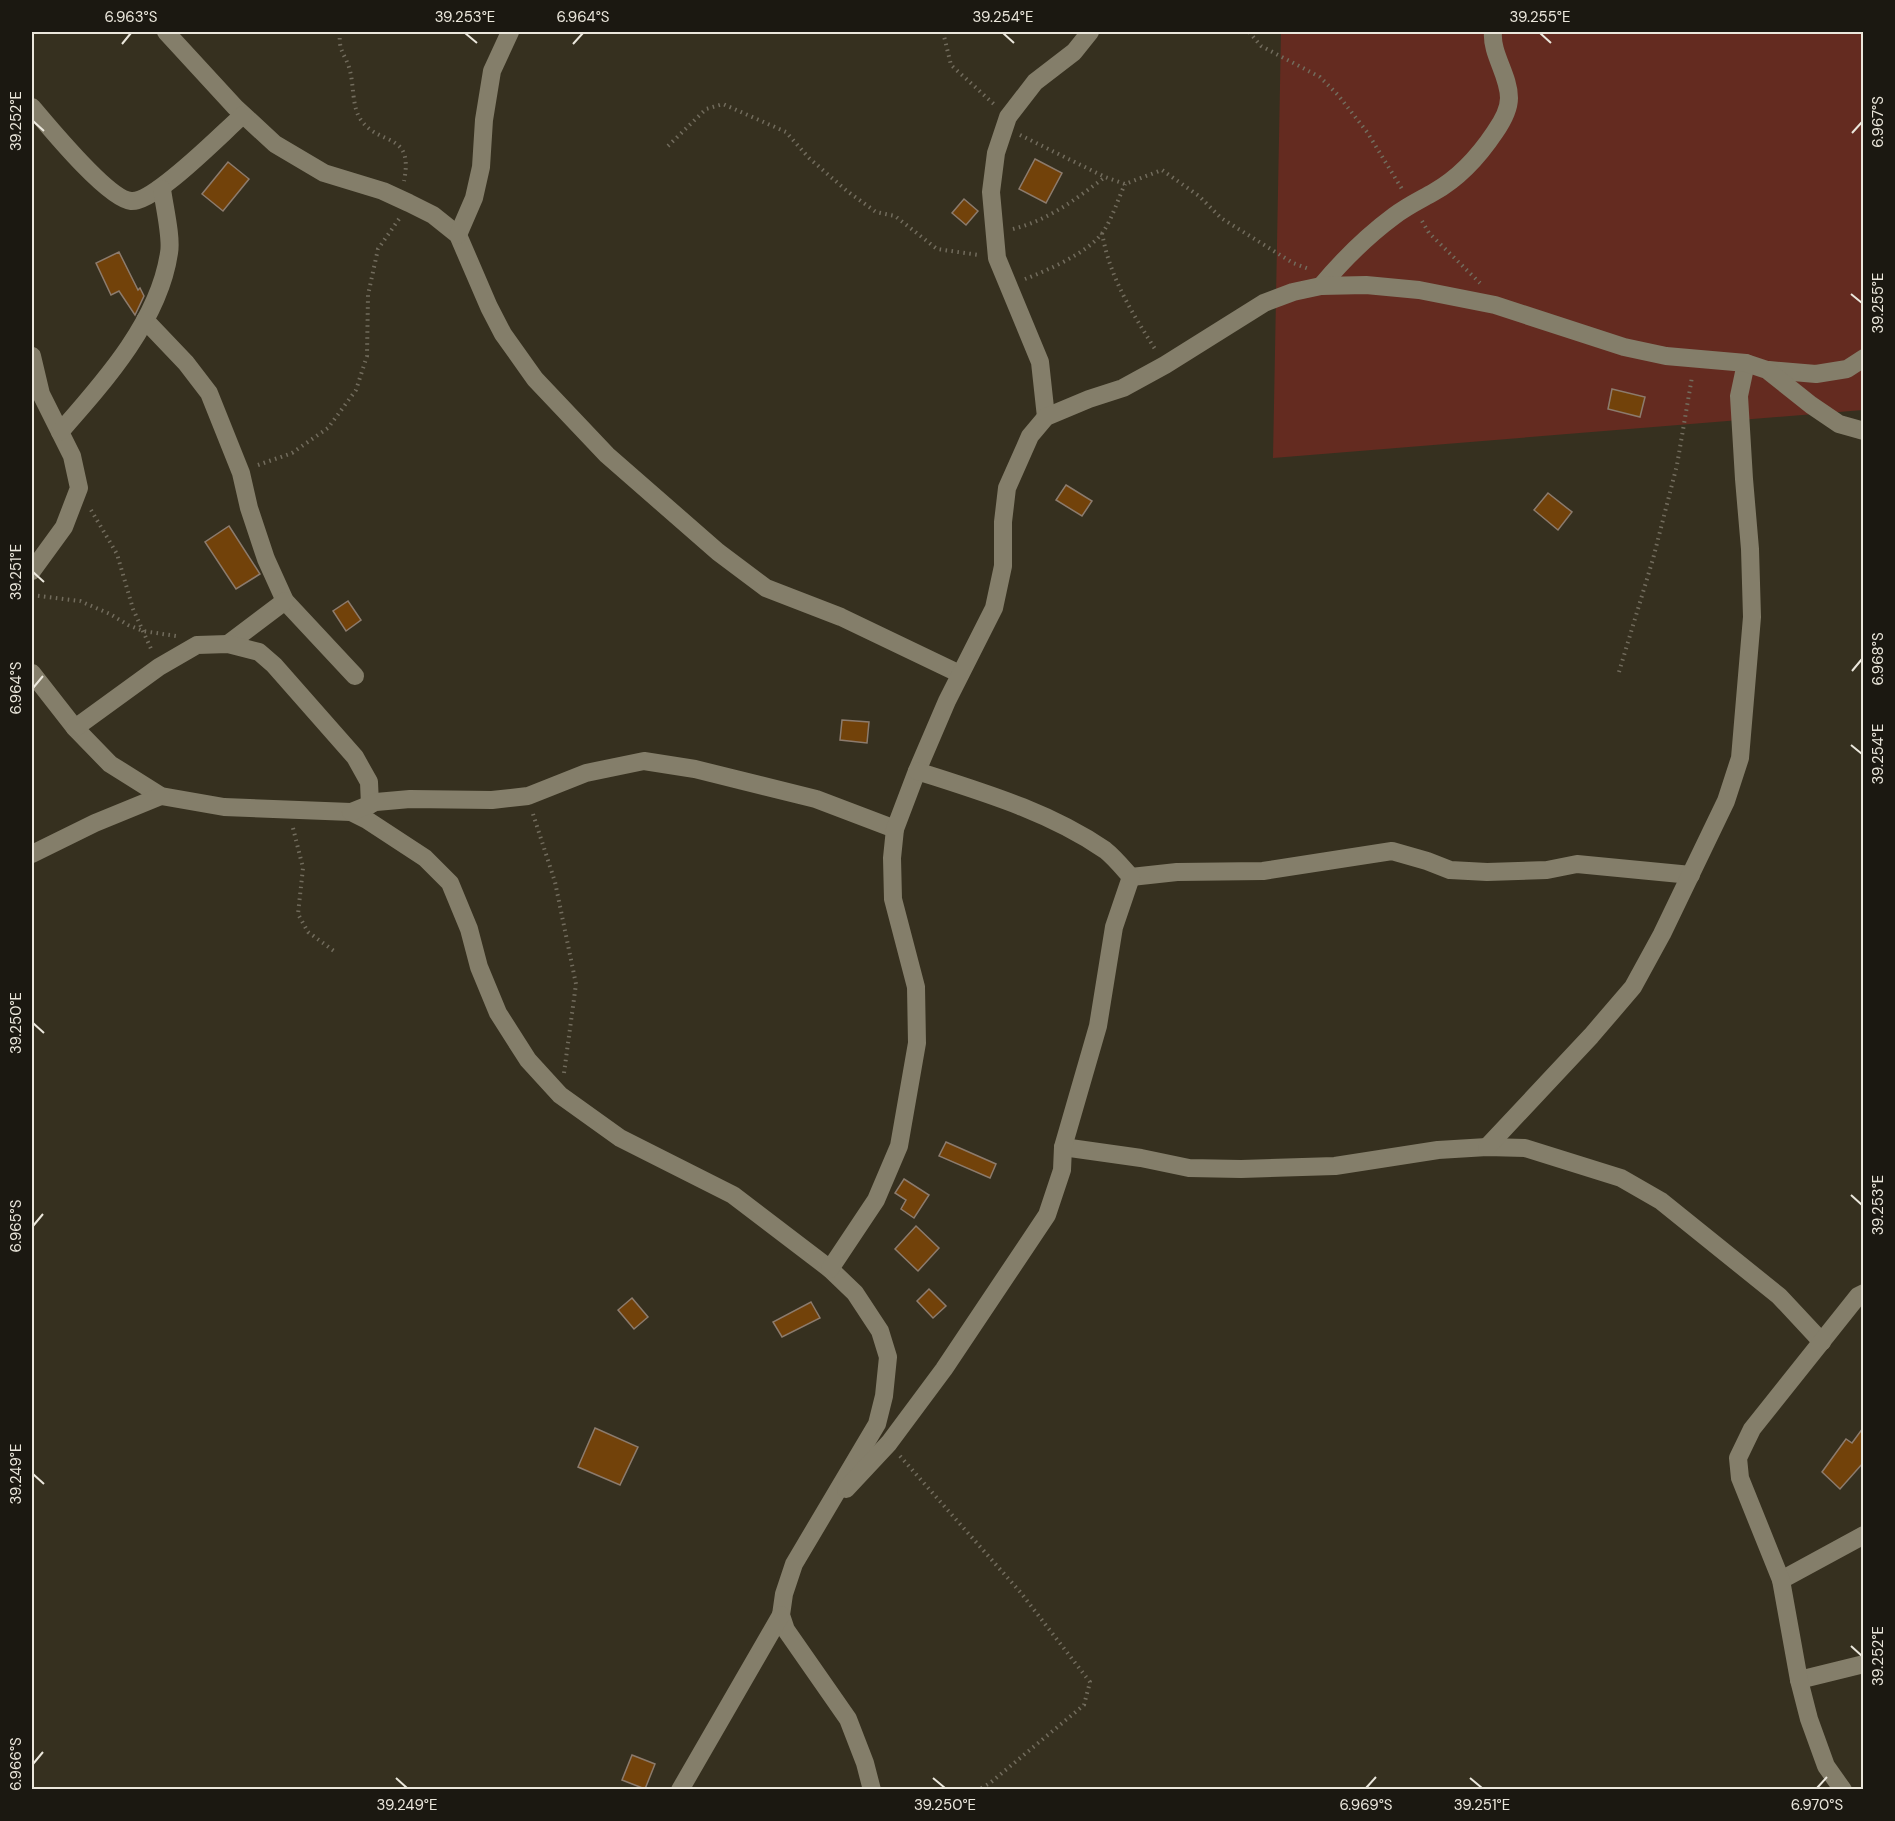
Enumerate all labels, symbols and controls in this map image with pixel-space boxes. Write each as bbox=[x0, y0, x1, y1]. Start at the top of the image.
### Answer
text: 6.963°S bbox=[105, 7, 158, 27]
text: 39.253°E bbox=[435, 7, 495, 27]
text: 6.964°S bbox=[556, 7, 610, 27]
text: 39.254°E bbox=[973, 7, 1033, 27]
text: 39.255°E bbox=[1510, 7, 1570, 27]
text: 39.252°E bbox=[6, 91, 26, 151]
text: 6.967°S bbox=[1868, 96, 1888, 148]
text: 39.255°E bbox=[1868, 273, 1888, 333]
text: 39.251°E bbox=[6, 544, 26, 600]
text: 6.968°S bbox=[1868, 632, 1888, 686]
text: 6.964°S bbox=[6, 661, 26, 715]
text: 39.254°E bbox=[1868, 724, 1888, 784]
text: 39.250°E bbox=[6, 992, 26, 1054]
text: 39.253°E bbox=[1868, 1175, 1888, 1235]
text: 6.965°S bbox=[6, 1199, 26, 1252]
text: 39.249°E bbox=[6, 1444, 26, 1504]
text: 39.252°E bbox=[1868, 1626, 1888, 1686]
text: 6.966°S bbox=[6, 1737, 26, 1791]
text: 39.249°E bbox=[377, 1795, 437, 1815]
text: 39.250°E bbox=[914, 1795, 976, 1815]
text: 6.969°S bbox=[1339, 1795, 1393, 1815]
text: 39.251°E bbox=[1454, 1795, 1510, 1815]
text: 6.970°S bbox=[1791, 1795, 1843, 1815]

